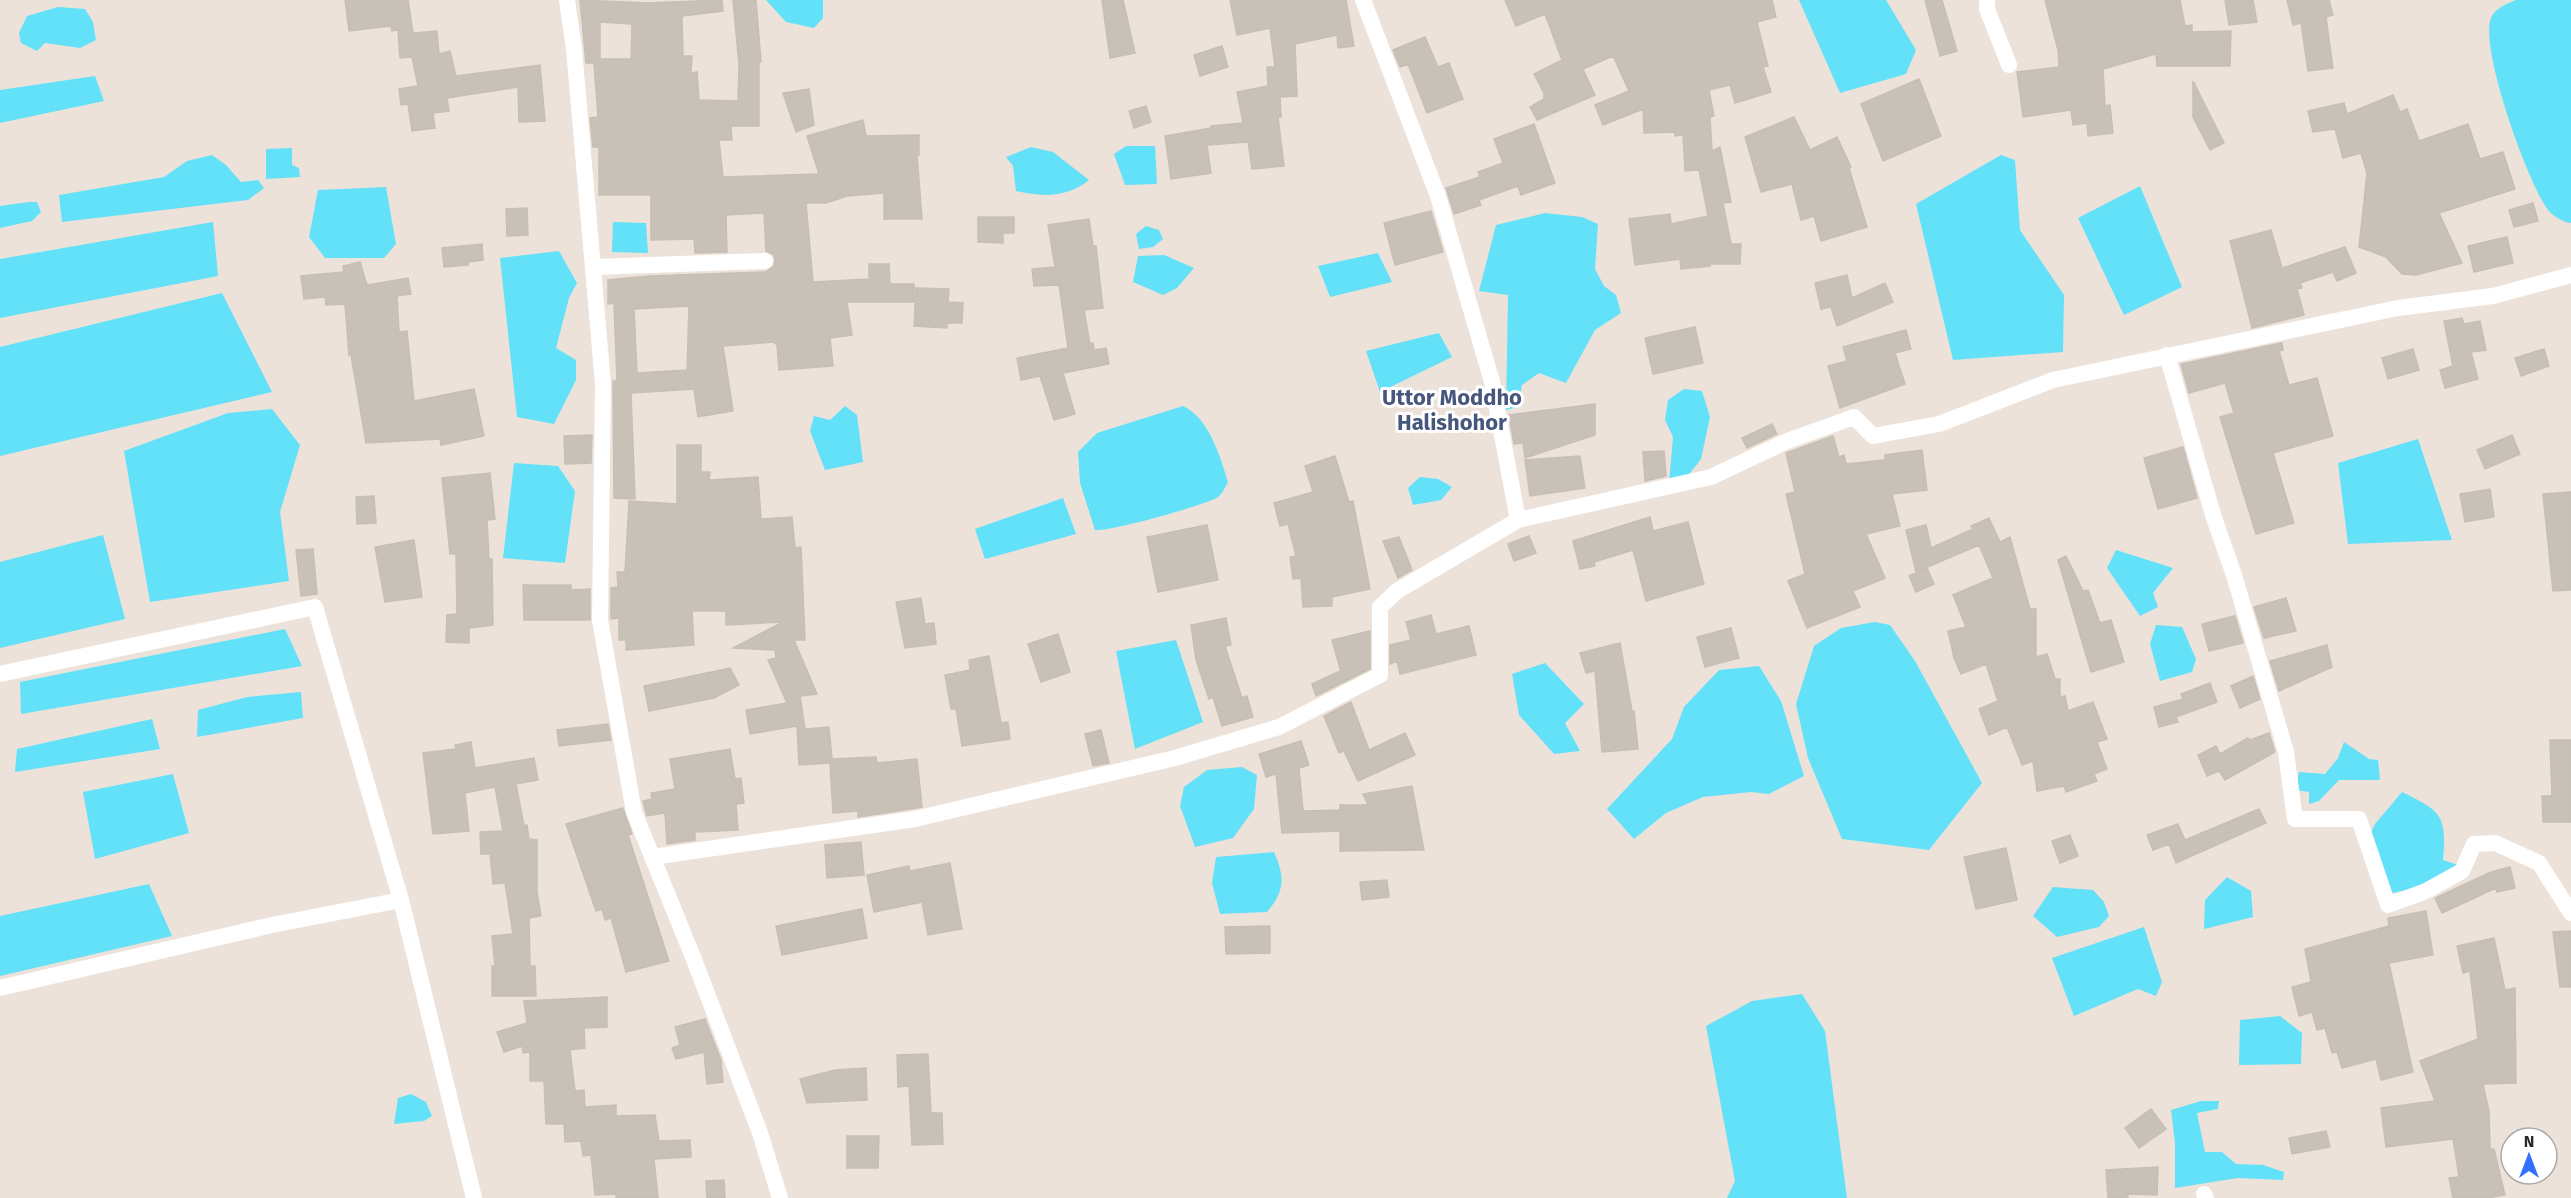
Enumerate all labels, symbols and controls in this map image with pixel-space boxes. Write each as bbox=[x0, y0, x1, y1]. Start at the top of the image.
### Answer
district label: Uttor Moddho Halishohor bbox=[1382, 384, 1522, 436]
north arrow bbox=[2499, 1126, 2559, 1186]
text: N bbox=[2524, 1132, 2534, 1151]

